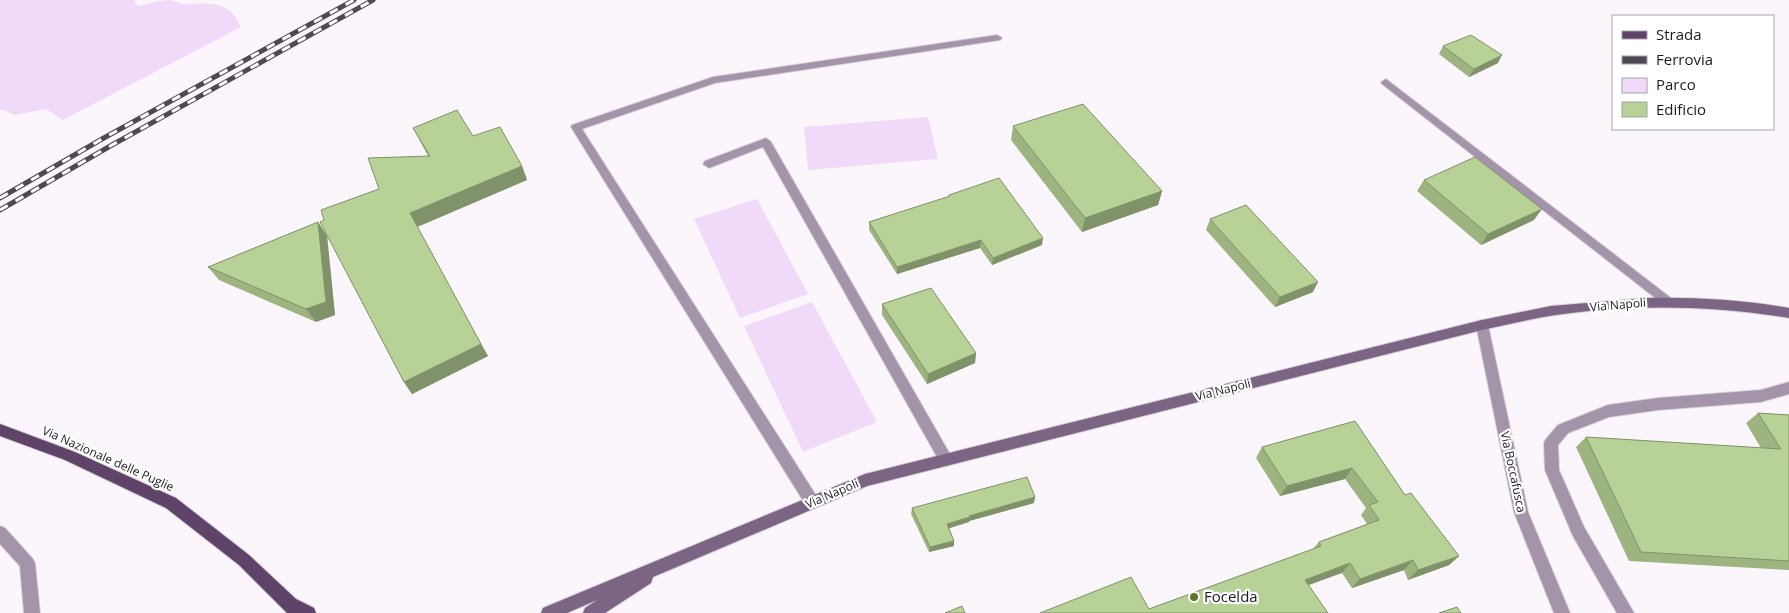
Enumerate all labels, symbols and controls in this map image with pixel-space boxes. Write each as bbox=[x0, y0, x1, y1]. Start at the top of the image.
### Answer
legend bbox=[1612, 15, 1774, 130]
text: Strada bbox=[1656, 24, 1702, 44]
text: Ferrovia bbox=[1656, 49, 1713, 69]
text: Parco bbox=[1656, 74, 1696, 94]
text: Edificio bbox=[1656, 99, 1706, 119]
street label: Via Napoli bbox=[1589, 294, 1647, 315]
street label: Via Napoli bbox=[1194, 374, 1252, 405]
street label: Via Nazionale delle Puglie bbox=[40, 422, 177, 495]
street label: Via Boccafusca bbox=[1497, 430, 1530, 514]
street label: Via Napoli bbox=[803, 475, 861, 512]
place label: Focelda bbox=[1204, 586, 1258, 606]
marker: Focelda bbox=[1188, 591, 1200, 603]

